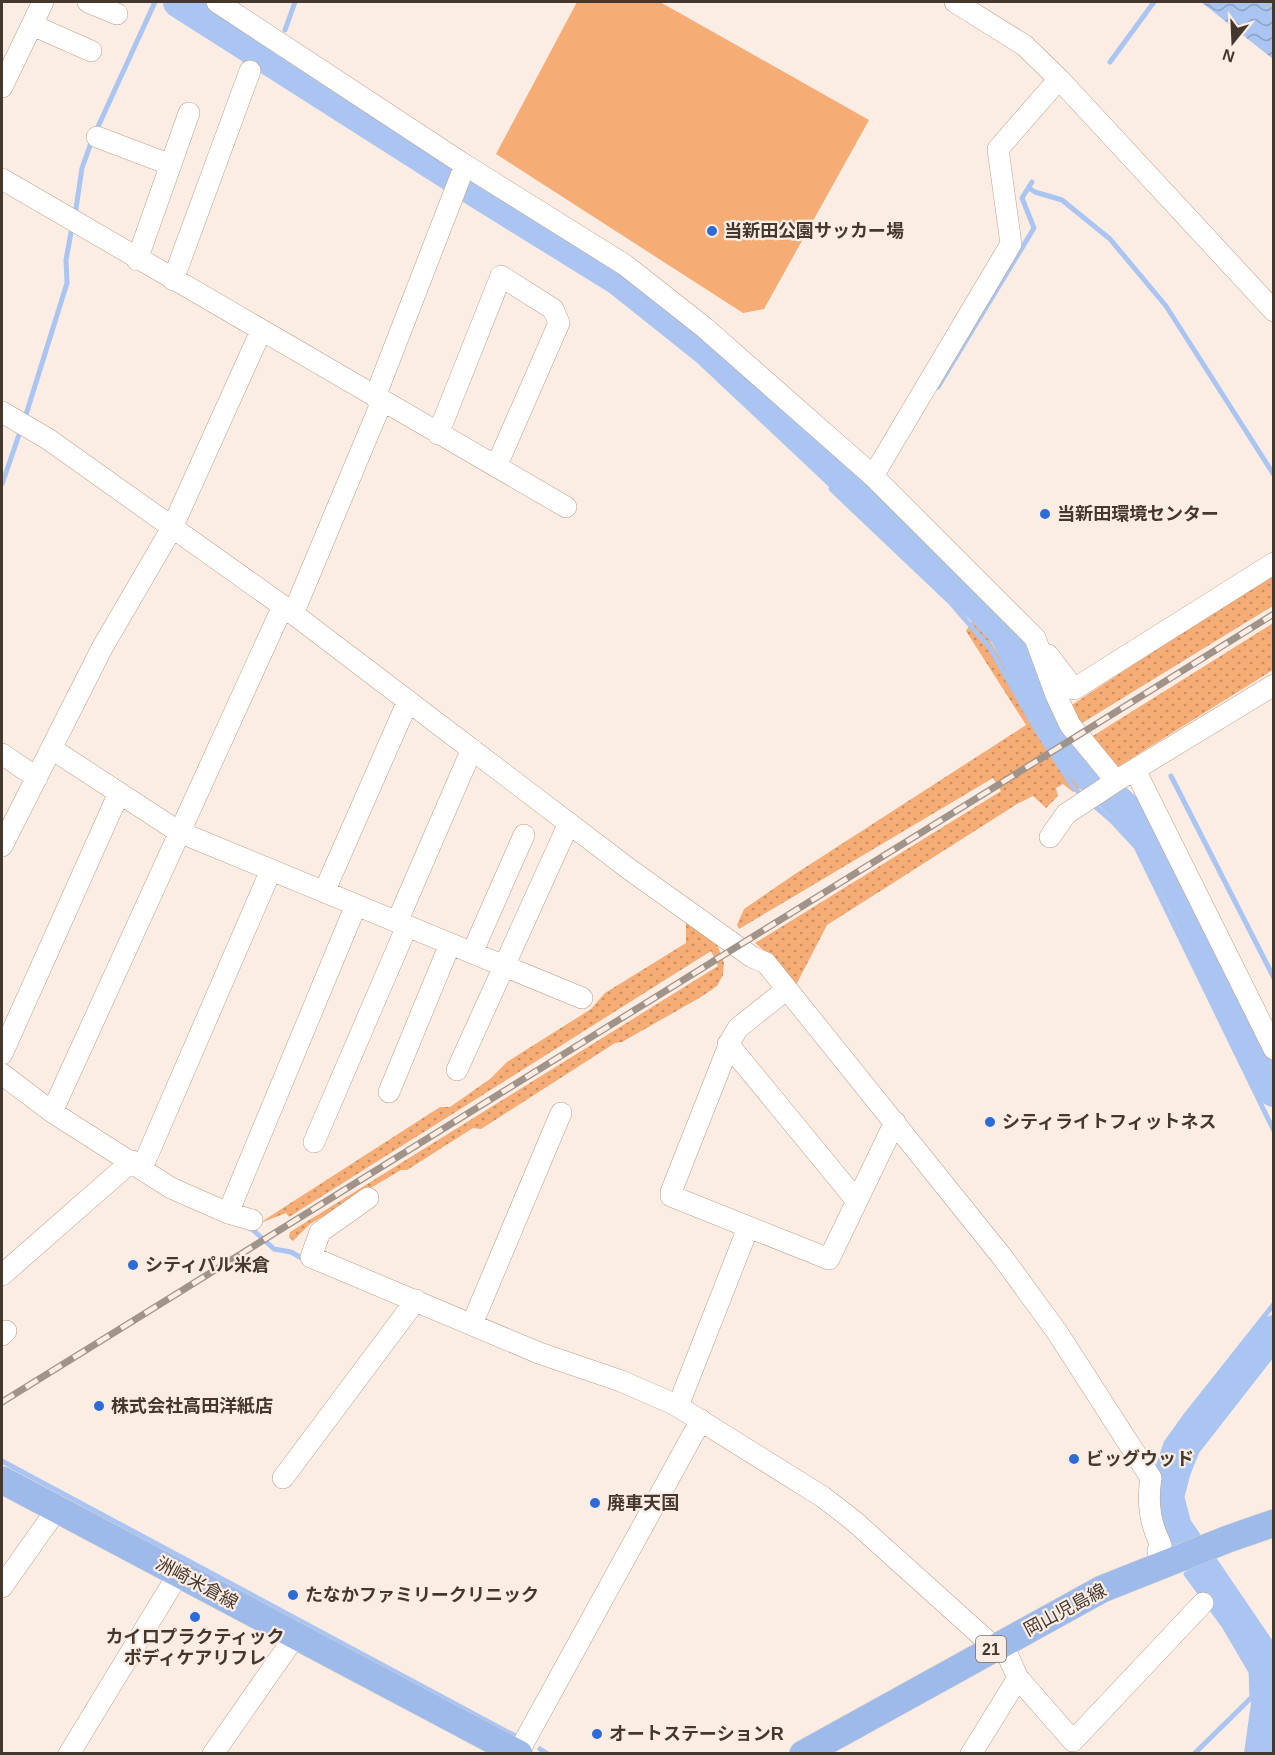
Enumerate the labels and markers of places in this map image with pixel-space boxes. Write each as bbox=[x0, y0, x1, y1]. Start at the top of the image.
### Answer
place label: 当新田公園サッカー場 bbox=[724, 221, 904, 241]
marker: 当新田公園サッカー場 bbox=[705, 224, 719, 238]
place label: 当新田環境センター bbox=[1057, 504, 1219, 524]
marker: 当新田環境センター bbox=[1038, 507, 1052, 521]
place label: シティライトフィットネス bbox=[1002, 1112, 1217, 1132]
marker: シティライトフィットネス bbox=[983, 1115, 997, 1129]
place label: シティパル米倉 bbox=[145, 1255, 270, 1275]
marker: シティパル米倉 bbox=[126, 1258, 140, 1272]
place label: 株式会社高田洋紙店 bbox=[111, 1396, 273, 1416]
marker: 株式会社高田洋紙店 bbox=[92, 1399, 106, 1413]
place label: ビッグウッド bbox=[1086, 1449, 1194, 1469]
marker: ビッグウッド bbox=[1067, 1452, 1081, 1466]
place label: 廃車天国 bbox=[607, 1493, 679, 1513]
marker: 廃車天国 bbox=[588, 1496, 602, 1510]
place label: たなかファミリークリニック bbox=[305, 1585, 539, 1605]
marker: たなかファミリークリニック bbox=[286, 1588, 300, 1602]
marker: カイロプラクティック ボディケアリフレ bbox=[188, 1610, 202, 1624]
place label: カイロプラクティック ボディケアリフレ bbox=[106, 1627, 284, 1668]
place label: オートステーションR bbox=[609, 1724, 784, 1744]
marker: オートステーションR bbox=[590, 1727, 604, 1741]

